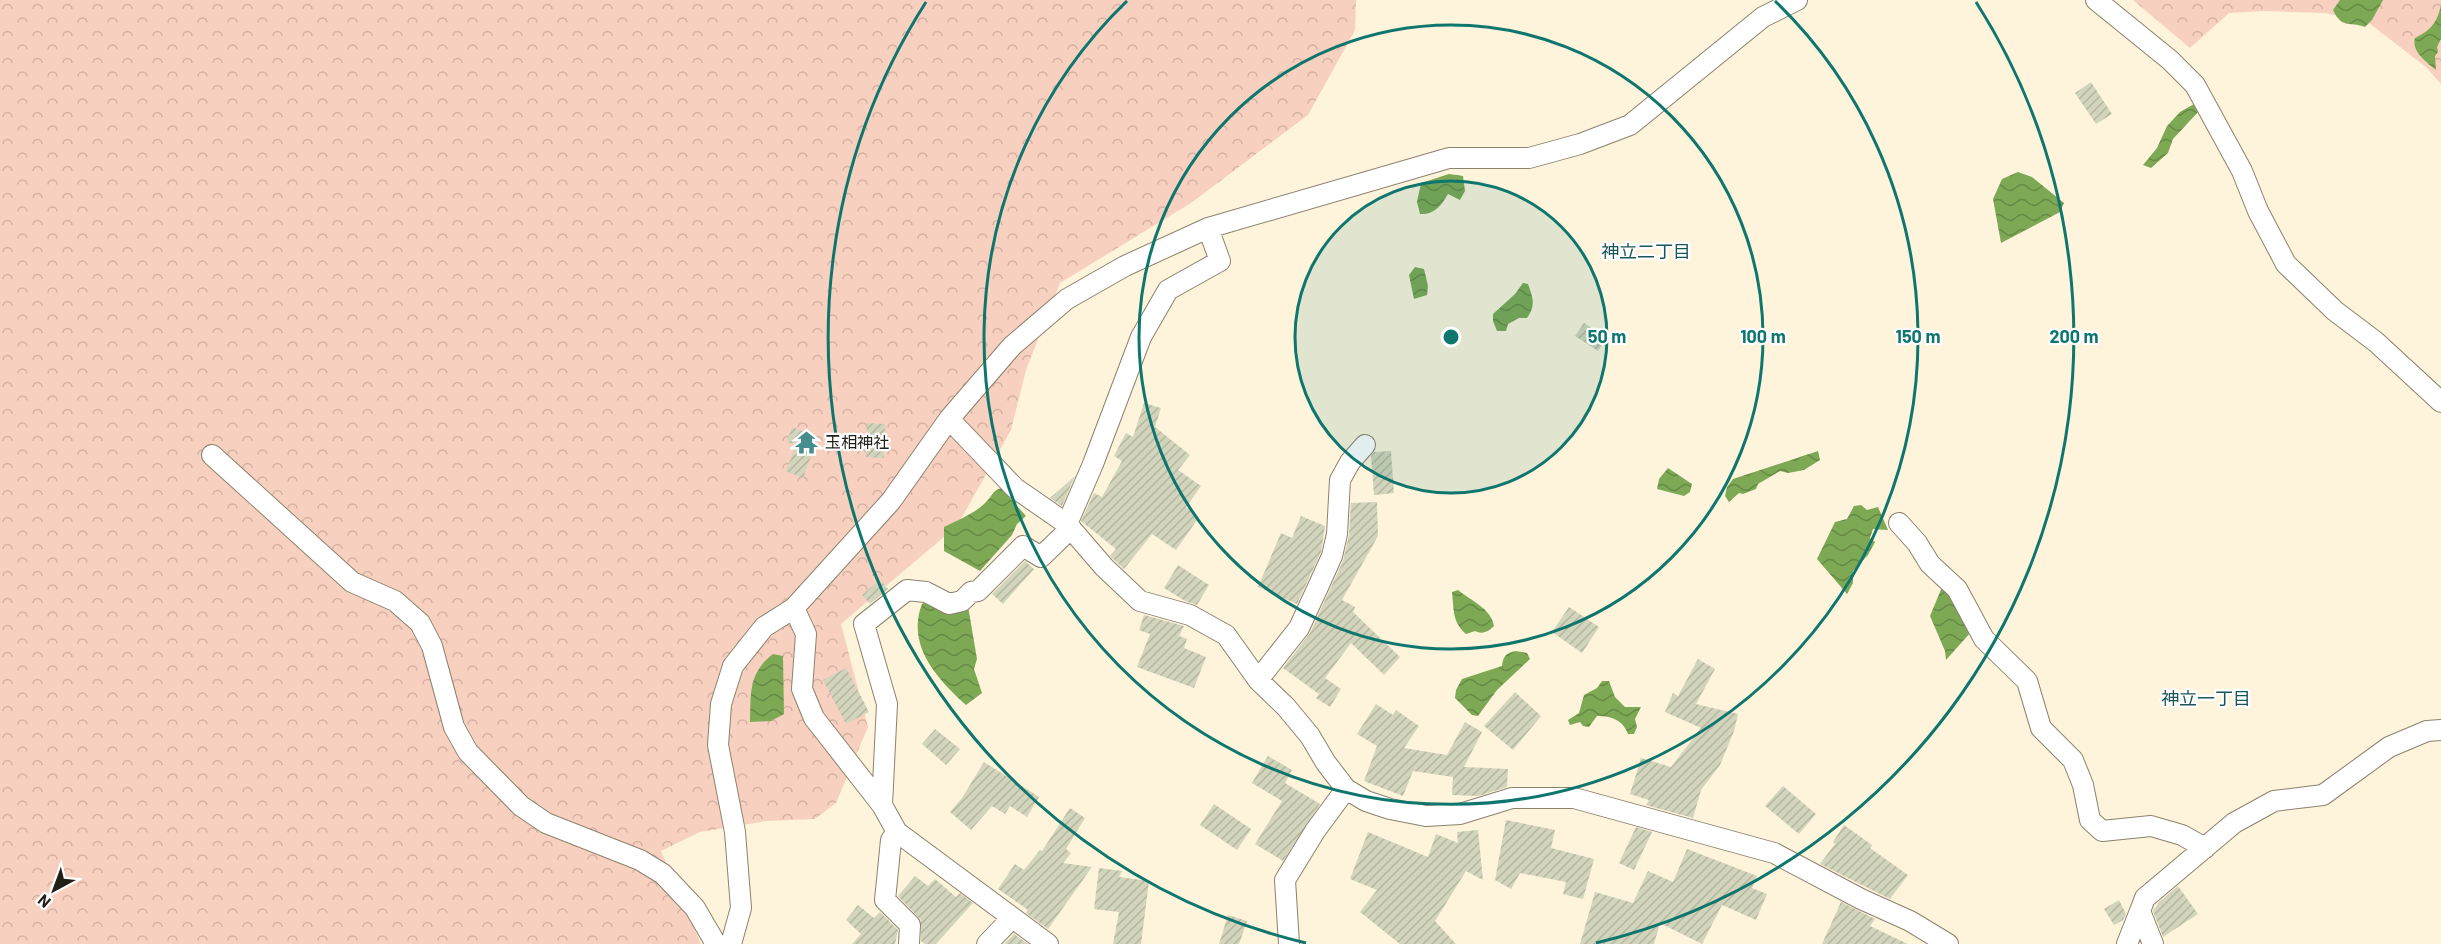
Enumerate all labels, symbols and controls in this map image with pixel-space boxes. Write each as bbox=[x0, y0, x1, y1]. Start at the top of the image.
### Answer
district label: 神立二丁目 bbox=[1601, 240, 1691, 262]
text: 50 m bbox=[1588, 325, 1626, 347]
text: 100 m bbox=[1740, 325, 1786, 347]
text: 150 m bbox=[1896, 325, 1940, 347]
text: 200 m bbox=[2049, 325, 2099, 347]
centre of rings bbox=[1441, 327, 1461, 347]
temple icon: 玉相神社 bbox=[794, 429, 820, 455]
place label: 玉相神社 bbox=[825, 432, 889, 451]
district label: 神立一丁目 bbox=[2161, 687, 2251, 709]
north arrow bbox=[24, 860, 84, 920]
text: N bbox=[34, 891, 54, 912]

